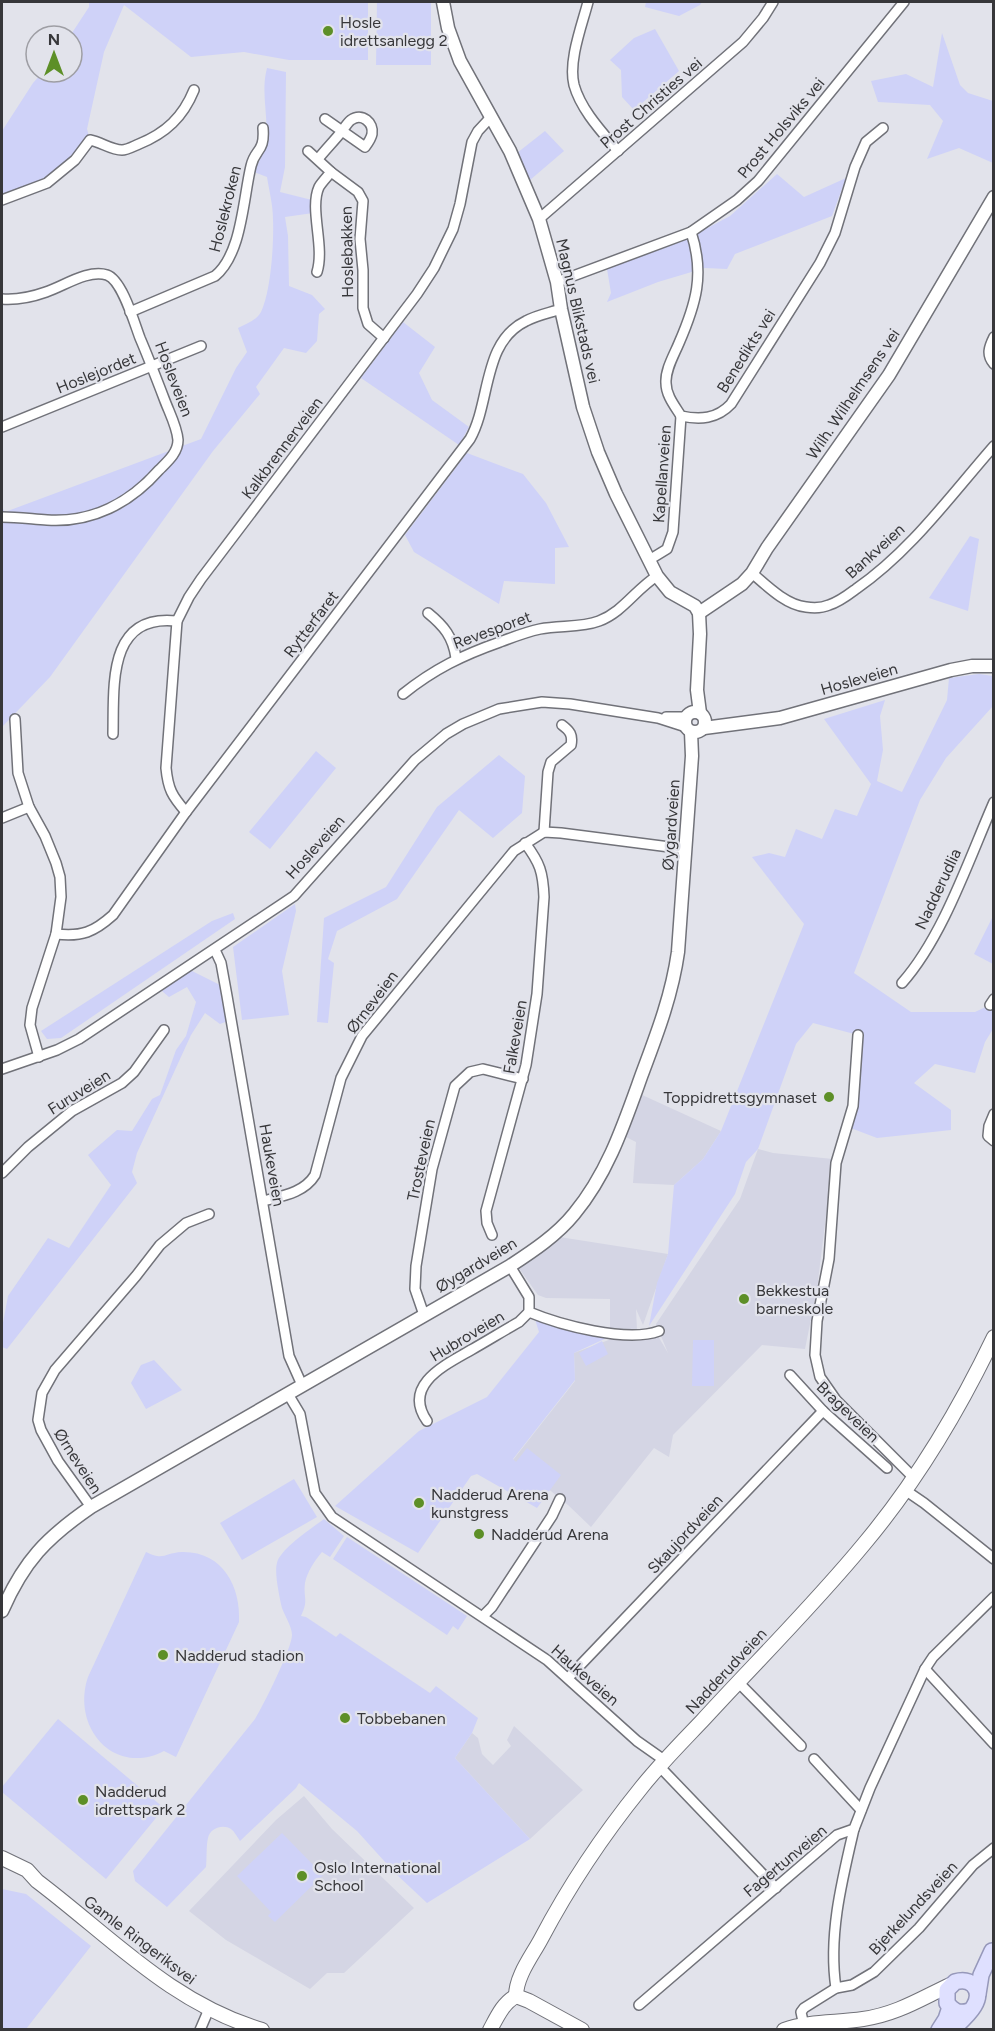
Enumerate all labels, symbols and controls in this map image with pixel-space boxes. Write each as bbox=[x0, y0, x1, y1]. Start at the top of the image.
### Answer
place label: Hosle idrettsanlegg 2 bbox=[340, 13, 448, 50]
north arrow bbox=[24, 24, 84, 84]
marker: Hosle idrettsanlegg 2 bbox=[321, 24, 335, 38]
text: N bbox=[48, 30, 60, 49]
street label: Prost Christies vei bbox=[596, 54, 706, 152]
street label: Prost Holsviks vei bbox=[733, 74, 829, 182]
street label: Hoslekroken bbox=[205, 164, 245, 254]
street label: Hoslebakken bbox=[337, 206, 357, 298]
street label: Magnus Blikstads vei bbox=[552, 237, 604, 385]
street label: Benedikts vei bbox=[713, 306, 779, 396]
street label: Wilh. Wilhelmsens vei bbox=[802, 325, 904, 463]
street label: Hosleveien bbox=[151, 339, 197, 419]
street label: Hoslejordet bbox=[53, 348, 139, 398]
street label: Kalkbrennerveien bbox=[237, 393, 327, 503]
street label: Kapellanveien bbox=[649, 424, 675, 524]
street label: Bankveien bbox=[842, 520, 908, 582]
street label: Rytterfaret bbox=[280, 587, 342, 661]
street label: Revesporet bbox=[450, 607, 534, 653]
street label: Hosleveien bbox=[818, 659, 900, 699]
street label: Øygardveien bbox=[658, 779, 684, 871]
street label: Hosleveien bbox=[281, 811, 349, 883]
street label: Nadderudlia bbox=[911, 845, 965, 933]
street label: Ørneveien bbox=[342, 967, 402, 1037]
street label: Falkeveien bbox=[499, 999, 531, 1075]
street label: Furuveien bbox=[44, 1065, 114, 1119]
place label: Toppidrettsgymnaset bbox=[663, 1088, 817, 1107]
marker: Toppidrettsgymnaset bbox=[822, 1090, 836, 1104]
street label: Trosteveien bbox=[403, 1117, 439, 1203]
street label: Haukeveien bbox=[255, 1122, 289, 1208]
street label: Øygardveien bbox=[432, 1233, 520, 1297]
place label: Bekkestua barneskole bbox=[756, 1281, 833, 1318]
marker: Bekkestua barneskole bbox=[737, 1292, 751, 1306]
street label: Hubroveien bbox=[427, 1306, 508, 1366]
street label: Brageveien bbox=[813, 1378, 883, 1446]
street label: Ørneveien bbox=[50, 1425, 106, 1497]
place label: Nadderud Arena kunstgress bbox=[431, 1485, 549, 1522]
street label: Skaujordveien bbox=[644, 1490, 726, 1577]
marker: Nadderud Arena kunstgress bbox=[412, 1496, 426, 1510]
place label: Nadderud Arena bbox=[491, 1525, 609, 1544]
marker: Nadderud Arena bbox=[472, 1527, 486, 1541]
street label: Nadderudveien bbox=[682, 1624, 770, 1718]
street label: Haukeveien bbox=[547, 1640, 623, 1710]
place label: Nadderud stadion bbox=[175, 1646, 304, 1665]
marker: Nadderud stadion bbox=[156, 1648, 170, 1662]
place label: Tobbebanen bbox=[357, 1709, 446, 1728]
marker: Tobbebanen bbox=[338, 1711, 352, 1725]
place label: Nadderud idrettspark 2 bbox=[95, 1782, 185, 1819]
marker: Nadderud idrettspark 2 bbox=[76, 1793, 90, 1807]
street label: Fagertunveien bbox=[740, 1821, 830, 1901]
street label: Bjerkelundsveien bbox=[865, 1857, 961, 1959]
place label: Oslo International School bbox=[314, 1858, 441, 1895]
marker: Oslo International School bbox=[295, 1869, 309, 1883]
street label: Gamle Ringeriksvei bbox=[80, 1892, 200, 1988]

